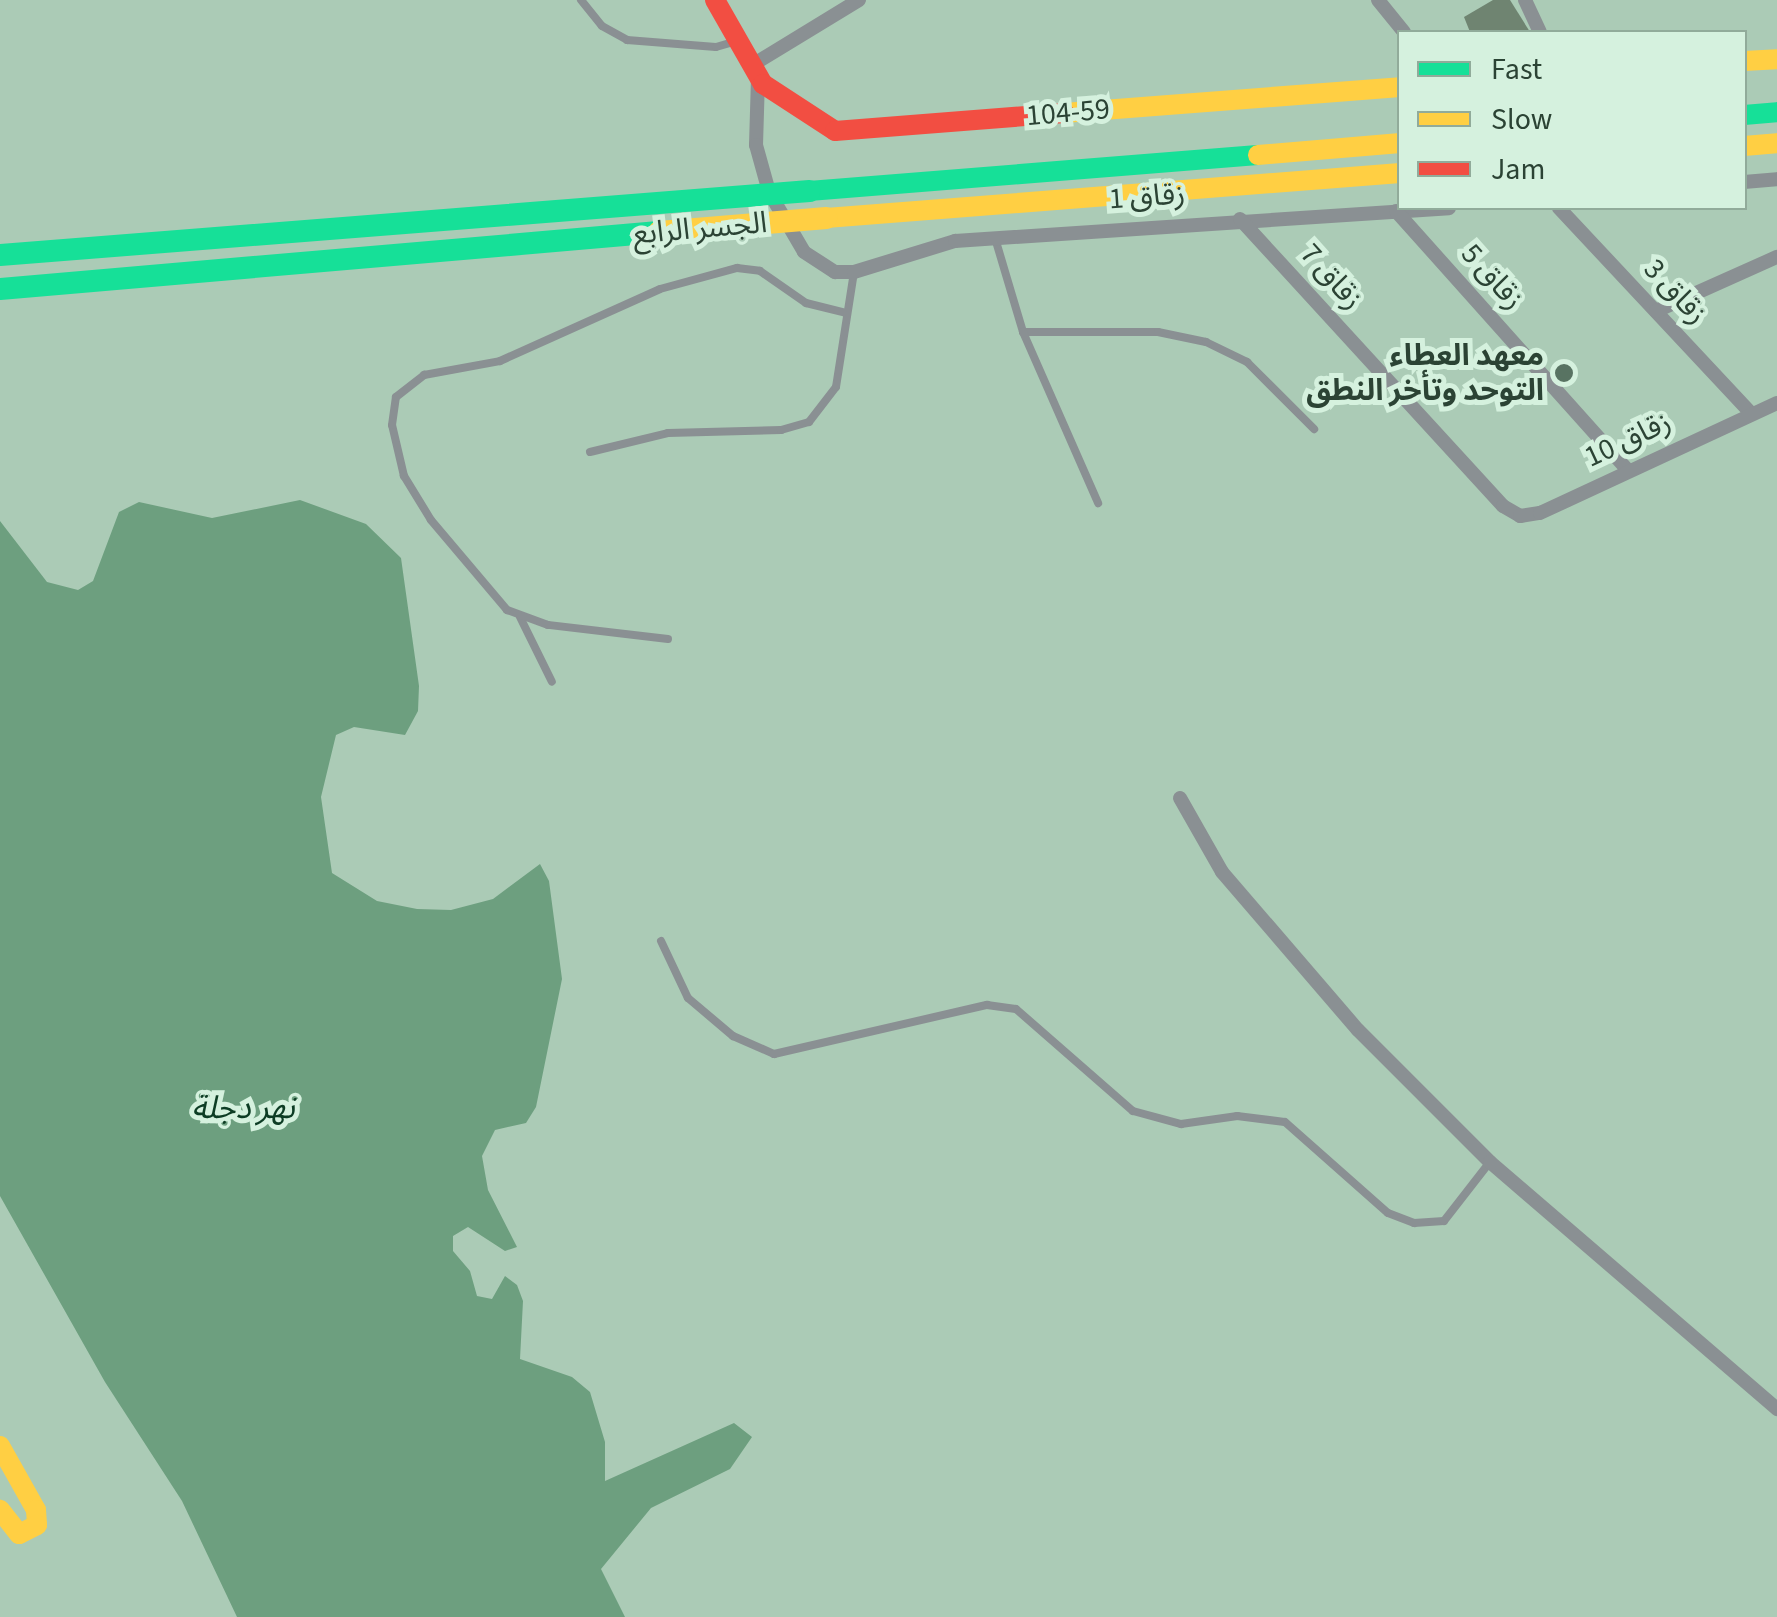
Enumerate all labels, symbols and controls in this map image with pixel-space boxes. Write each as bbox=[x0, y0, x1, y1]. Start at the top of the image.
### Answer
legend bbox=[1397, 30, 1747, 210]
text: Fast bbox=[1491, 48, 1542, 91]
street label: 104-59 bbox=[1025, 91, 1111, 135]
text: Slow bbox=[1491, 98, 1552, 141]
text: Jam bbox=[1491, 148, 1545, 191]
street label: زقاق 1 bbox=[1108, 176, 1186, 218]
street label: الجسر الرابع bbox=[631, 205, 769, 253]
street label: زقاق 7 bbox=[1292, 237, 1370, 317]
street label: زقاق 5 bbox=[1453, 237, 1531, 317]
street label: زقاق 3 bbox=[1636, 252, 1714, 332]
place label: معهد العطاء التوحد وتأخر النطق bbox=[1306, 338, 1544, 408]
marker: معهد العطاء التوحد وتأخر النطق bbox=[1553, 362, 1575, 384]
street label: زقاق 10 bbox=[1579, 404, 1677, 476]
water label: نهر دجلة bbox=[191, 1089, 295, 1127]

